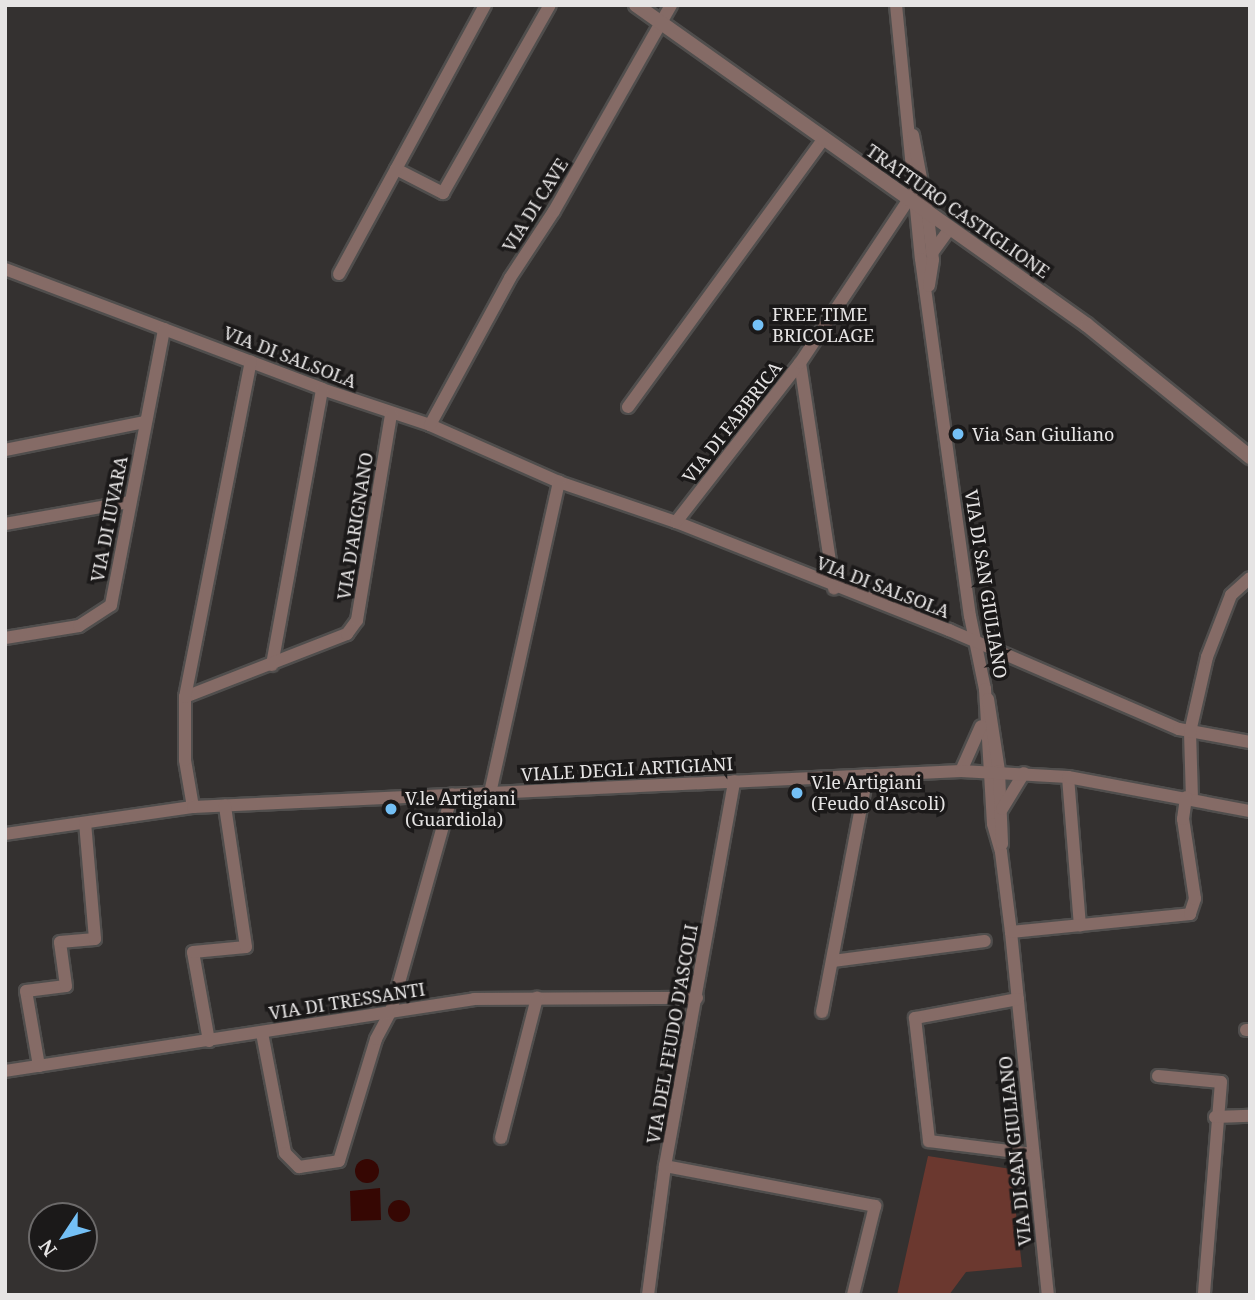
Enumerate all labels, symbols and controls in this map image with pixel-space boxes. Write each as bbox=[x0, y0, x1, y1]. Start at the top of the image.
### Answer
street label: TRATTURO CASTIGLIONE bbox=[862, 139, 1054, 283]
street label: VIA DI CAVE bbox=[498, 154, 572, 256]
place label: FREE TIME BRICOLAGE bbox=[772, 304, 874, 346]
marker: FREE TIME BRICOLAGE bbox=[750, 317, 766, 333]
street label: VIA DI SALSOLA bbox=[220, 322, 360, 392]
street label: VIA DI FABBRICA bbox=[678, 357, 786, 487]
place label: Via San Giuliano bbox=[972, 423, 1114, 445]
marker: Via San Giuliano bbox=[950, 426, 966, 442]
street label: VIA D'ARIGNANO bbox=[333, 451, 377, 601]
street label: VIA DI IUVARA bbox=[86, 454, 132, 584]
street label: VIA DI SAN GIULIANO bbox=[960, 488, 1012, 680]
street label: VIA DI SALSOLA bbox=[813, 552, 953, 622]
street label: VIALE DEGLI ARTIGIANI bbox=[520, 753, 734, 785]
place label: V.le Artigiani (Feudo d'Ascoli) bbox=[811, 772, 945, 814]
marker: V.le Artigiani (Feudo d'Ascoli) bbox=[789, 785, 805, 801]
place label: V.le Artigiani (Guardiola) bbox=[405, 788, 516, 830]
marker: V.le Artigiani (Guardiola) bbox=[383, 801, 399, 817]
street label: VIA DEL FEUDO D'ASCOLI bbox=[642, 923, 702, 1145]
street label: VIA DI TRESSANTI bbox=[267, 978, 427, 1024]
street label: VIA DI SAN GIULIANO bbox=[994, 1055, 1036, 1247]
north arrow bbox=[28, 1202, 98, 1272]
text: N bbox=[33, 1234, 63, 1262]

